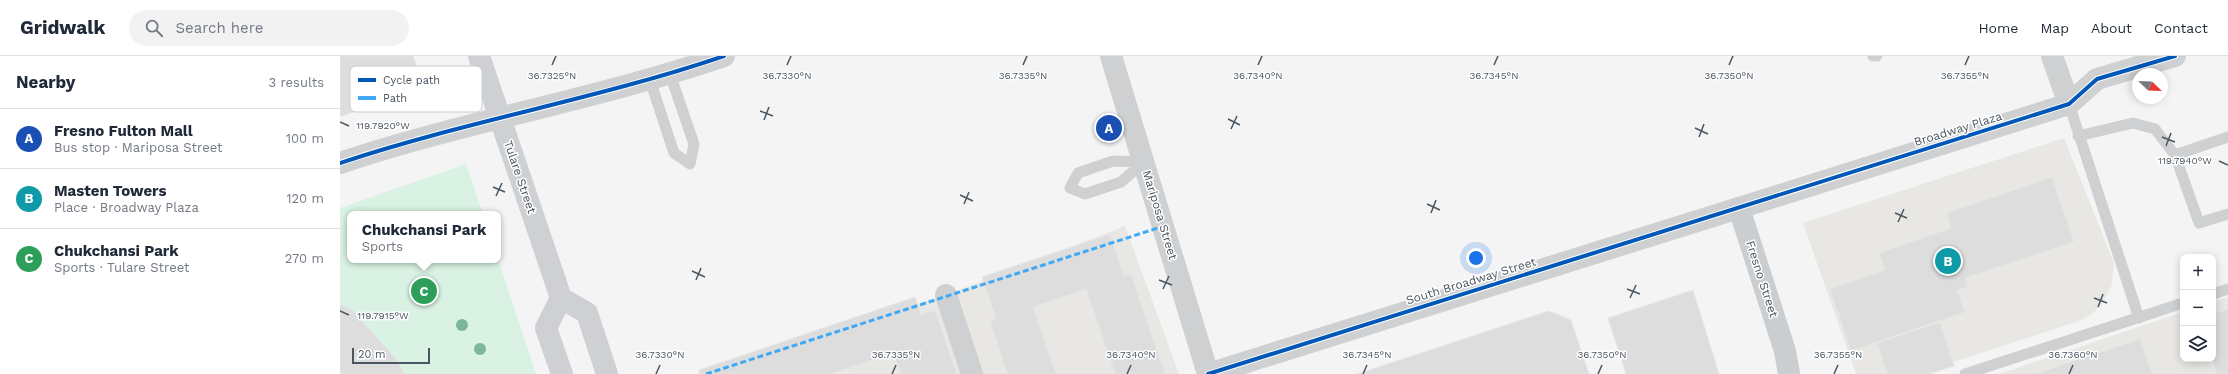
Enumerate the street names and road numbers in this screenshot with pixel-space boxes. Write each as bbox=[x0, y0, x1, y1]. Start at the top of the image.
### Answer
street label: Broadway Plaza bbox=[1912, 109, 2004, 149]
street label: Tulare Street bbox=[501, 139, 539, 215]
street label: Mariposa Street bbox=[1140, 169, 1180, 261]
street label: Fresno Street bbox=[1743, 239, 1781, 319]
street label: South Broadway Street bbox=[1404, 255, 1538, 307]

